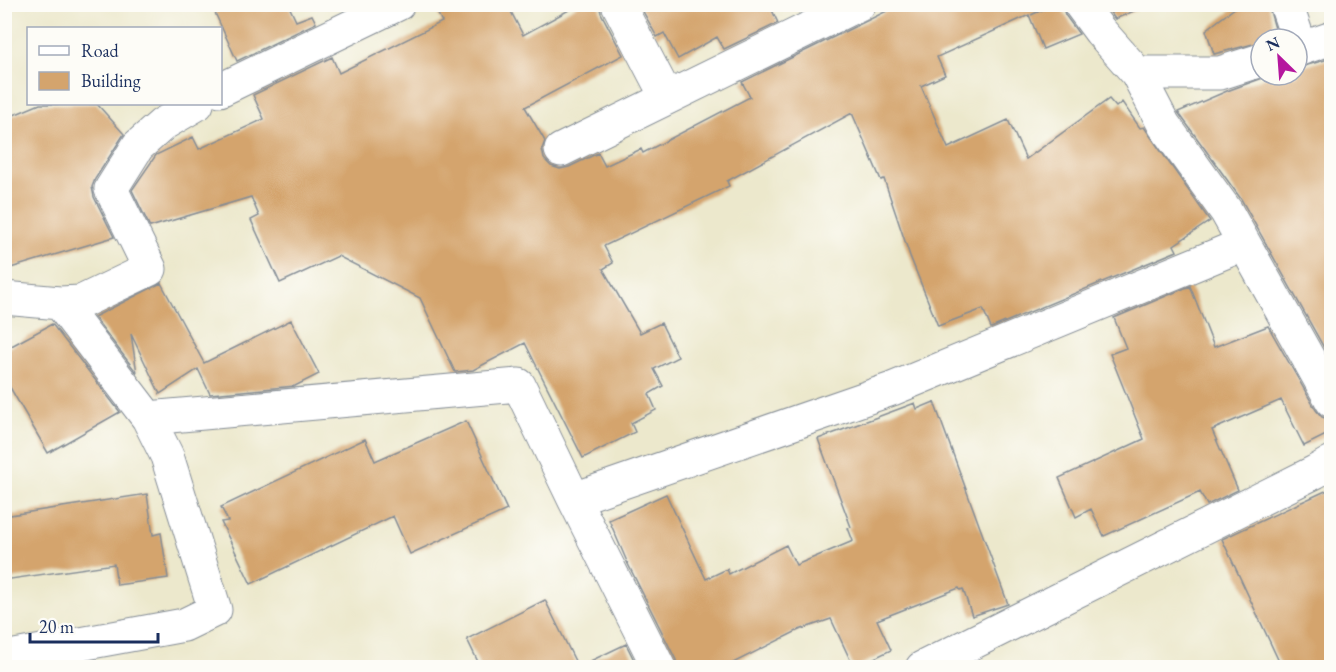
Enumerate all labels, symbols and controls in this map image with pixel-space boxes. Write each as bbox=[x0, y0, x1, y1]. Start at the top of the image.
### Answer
legend bbox=[27, 27, 222, 105]
north arrow bbox=[1249, 27, 1309, 87]
text: N bbox=[1263, 32, 1283, 56]
text: Road bbox=[81, 39, 120, 62]
text: Building bbox=[81, 69, 141, 92]
scale bar bbox=[30, 606, 158, 644]
text: 20 m bbox=[39, 615, 74, 638]

